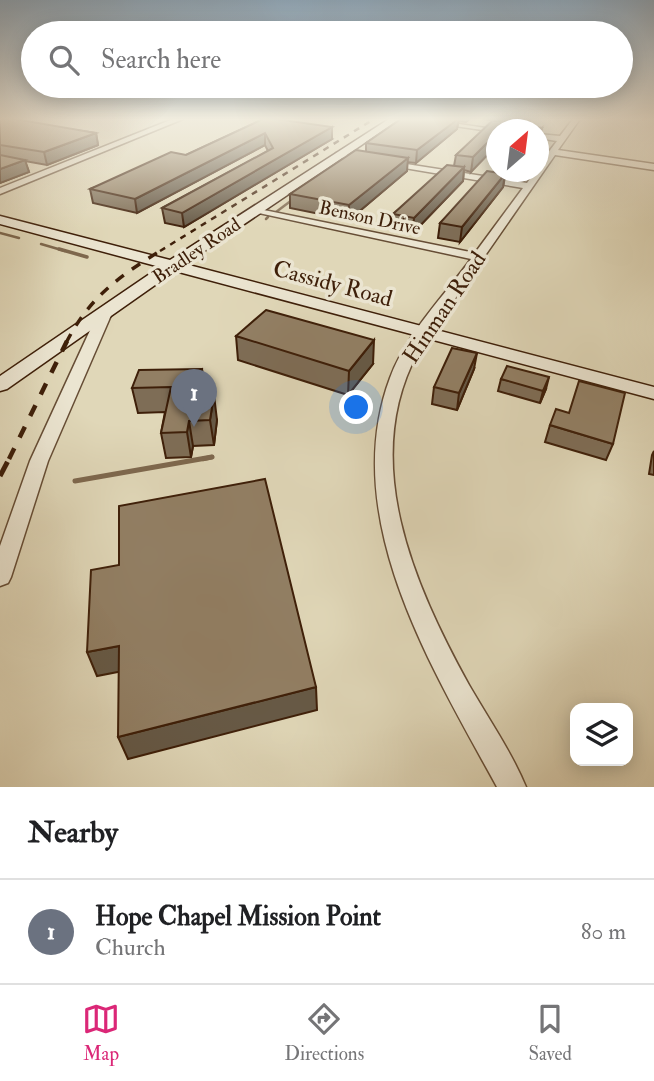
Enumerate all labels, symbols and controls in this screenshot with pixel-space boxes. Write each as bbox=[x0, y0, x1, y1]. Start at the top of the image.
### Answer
search box bbox=[21, 21, 633, 98]
icon: search bbox=[45, 41, 83, 79]
text: Search here bbox=[101, 44, 221, 76]
north arrow bbox=[486, 119, 549, 182]
street label: Benson Drive bbox=[317, 196, 423, 240]
street label: Bradley Road bbox=[148, 212, 246, 289]
street label: Hinman Road bbox=[396, 246, 492, 369]
street label: Cassidy Road bbox=[270, 254, 396, 313]
pin: 1 bbox=[171, 369, 217, 427]
your location bbox=[339, 390, 373, 424]
map controls bbox=[570, 703, 633, 766]
button: layers bbox=[570, 703, 633, 766]
text: Nearby bbox=[28, 814, 118, 851]
text: Hope Chapel Mission Point bbox=[95, 901, 381, 933]
text: 1 bbox=[47, 917, 55, 946]
text: 80 m bbox=[581, 917, 626, 946]
text: Church bbox=[95, 933, 165, 962]
tab: Map bbox=[82, 1000, 120, 1066]
tab: Directions bbox=[284, 1000, 364, 1066]
tab: Saved bbox=[528, 1000, 572, 1066]

